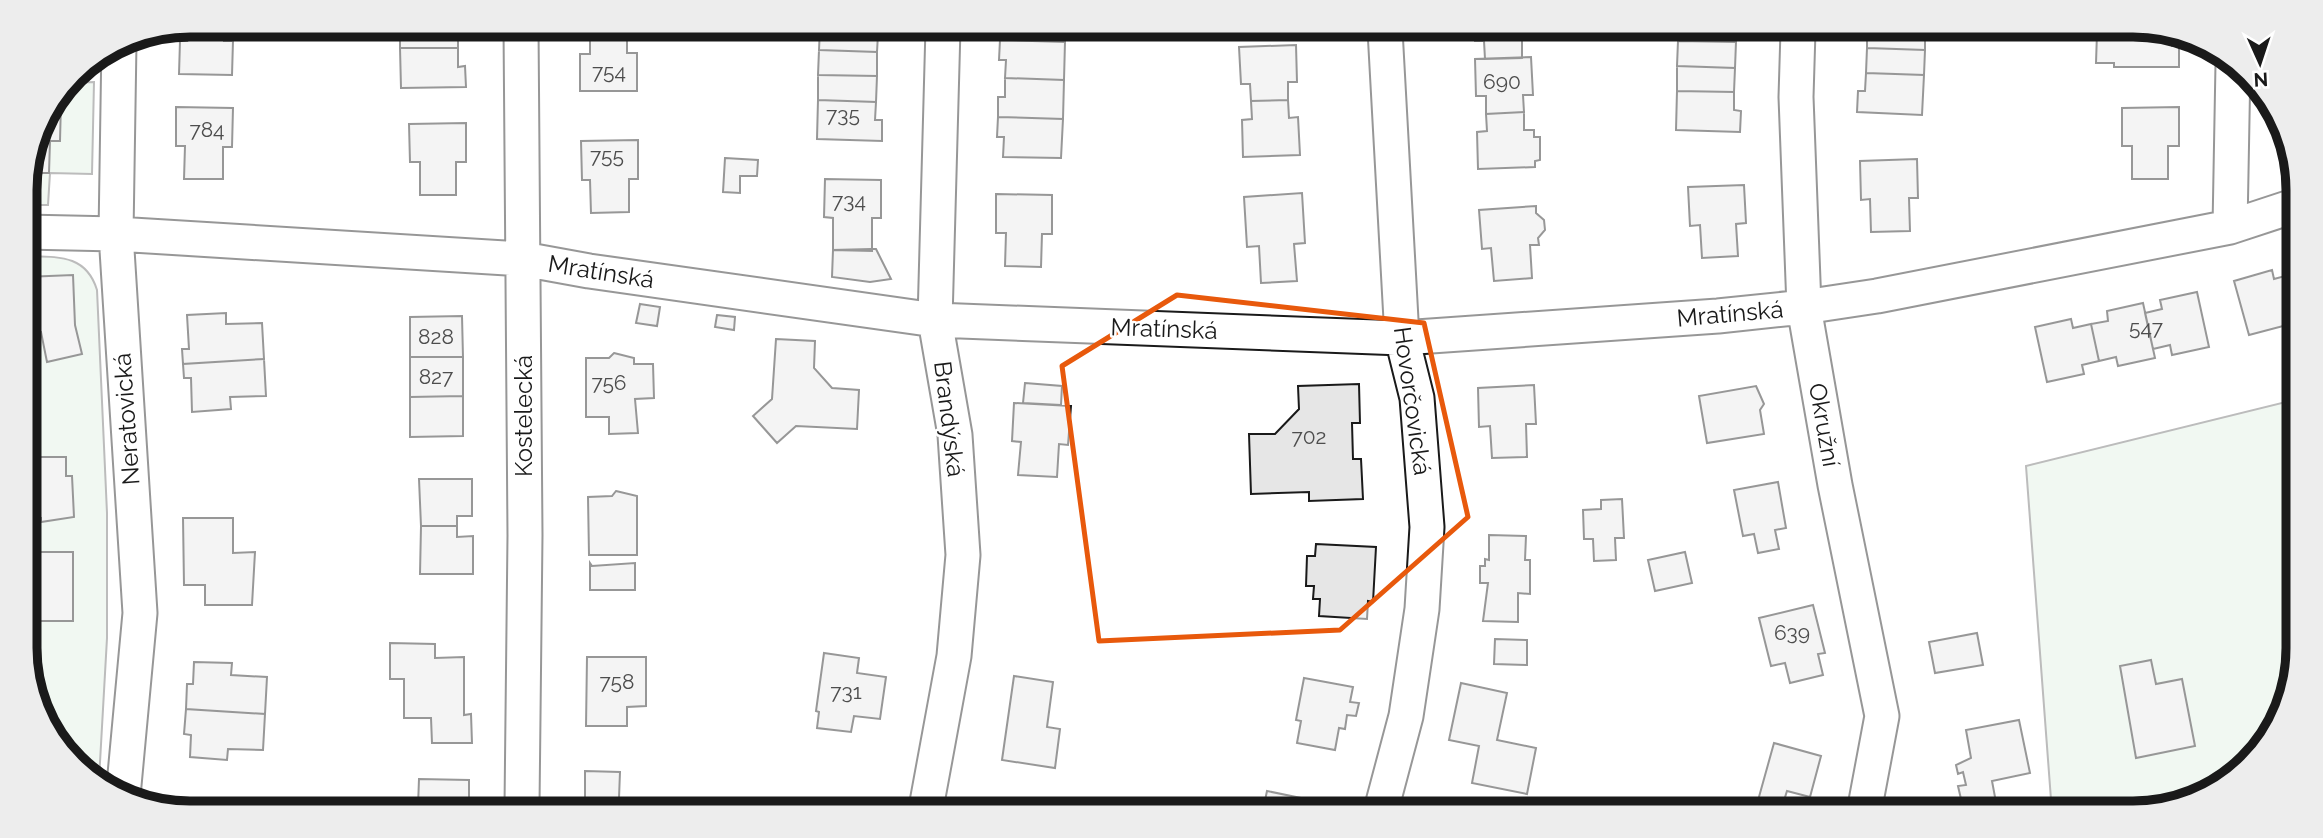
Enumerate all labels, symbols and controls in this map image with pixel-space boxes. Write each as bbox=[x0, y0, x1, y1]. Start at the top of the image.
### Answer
north arrow bbox=[2225, 28, 2295, 98]
house number: 754 bbox=[592, 59, 626, 84]
house number: 690 bbox=[1483, 69, 1521, 94]
text: N bbox=[2253, 69, 2269, 91]
house number: 735 bbox=[826, 102, 860, 127]
house number: 784 bbox=[189, 117, 225, 142]
house number: 755 bbox=[590, 143, 624, 168]
house number: 734 bbox=[832, 188, 866, 213]
street label: Mratínská bbox=[546, 249, 656, 294]
street label: Mratínská bbox=[1675, 294, 1785, 333]
street label: Mratínská bbox=[1110, 312, 1218, 345]
house number: 547 bbox=[2129, 315, 2164, 340]
house number: 828 bbox=[418, 324, 454, 349]
street label: Hovorčovická bbox=[1388, 325, 1437, 477]
street label: Neratovická bbox=[107, 352, 146, 486]
street label: Kostelecká bbox=[509, 355, 538, 477]
street label: Brandýská bbox=[928, 359, 971, 478]
house number: 827 bbox=[419, 364, 454, 389]
house number: 756 bbox=[591, 370, 627, 395]
street label: Okružní bbox=[1803, 381, 1846, 470]
house number: 702 bbox=[1292, 424, 1326, 449]
house number: 639 bbox=[1774, 620, 1810, 645]
house number: 758 bbox=[600, 669, 634, 694]
house number: 731 bbox=[830, 679, 862, 704]

